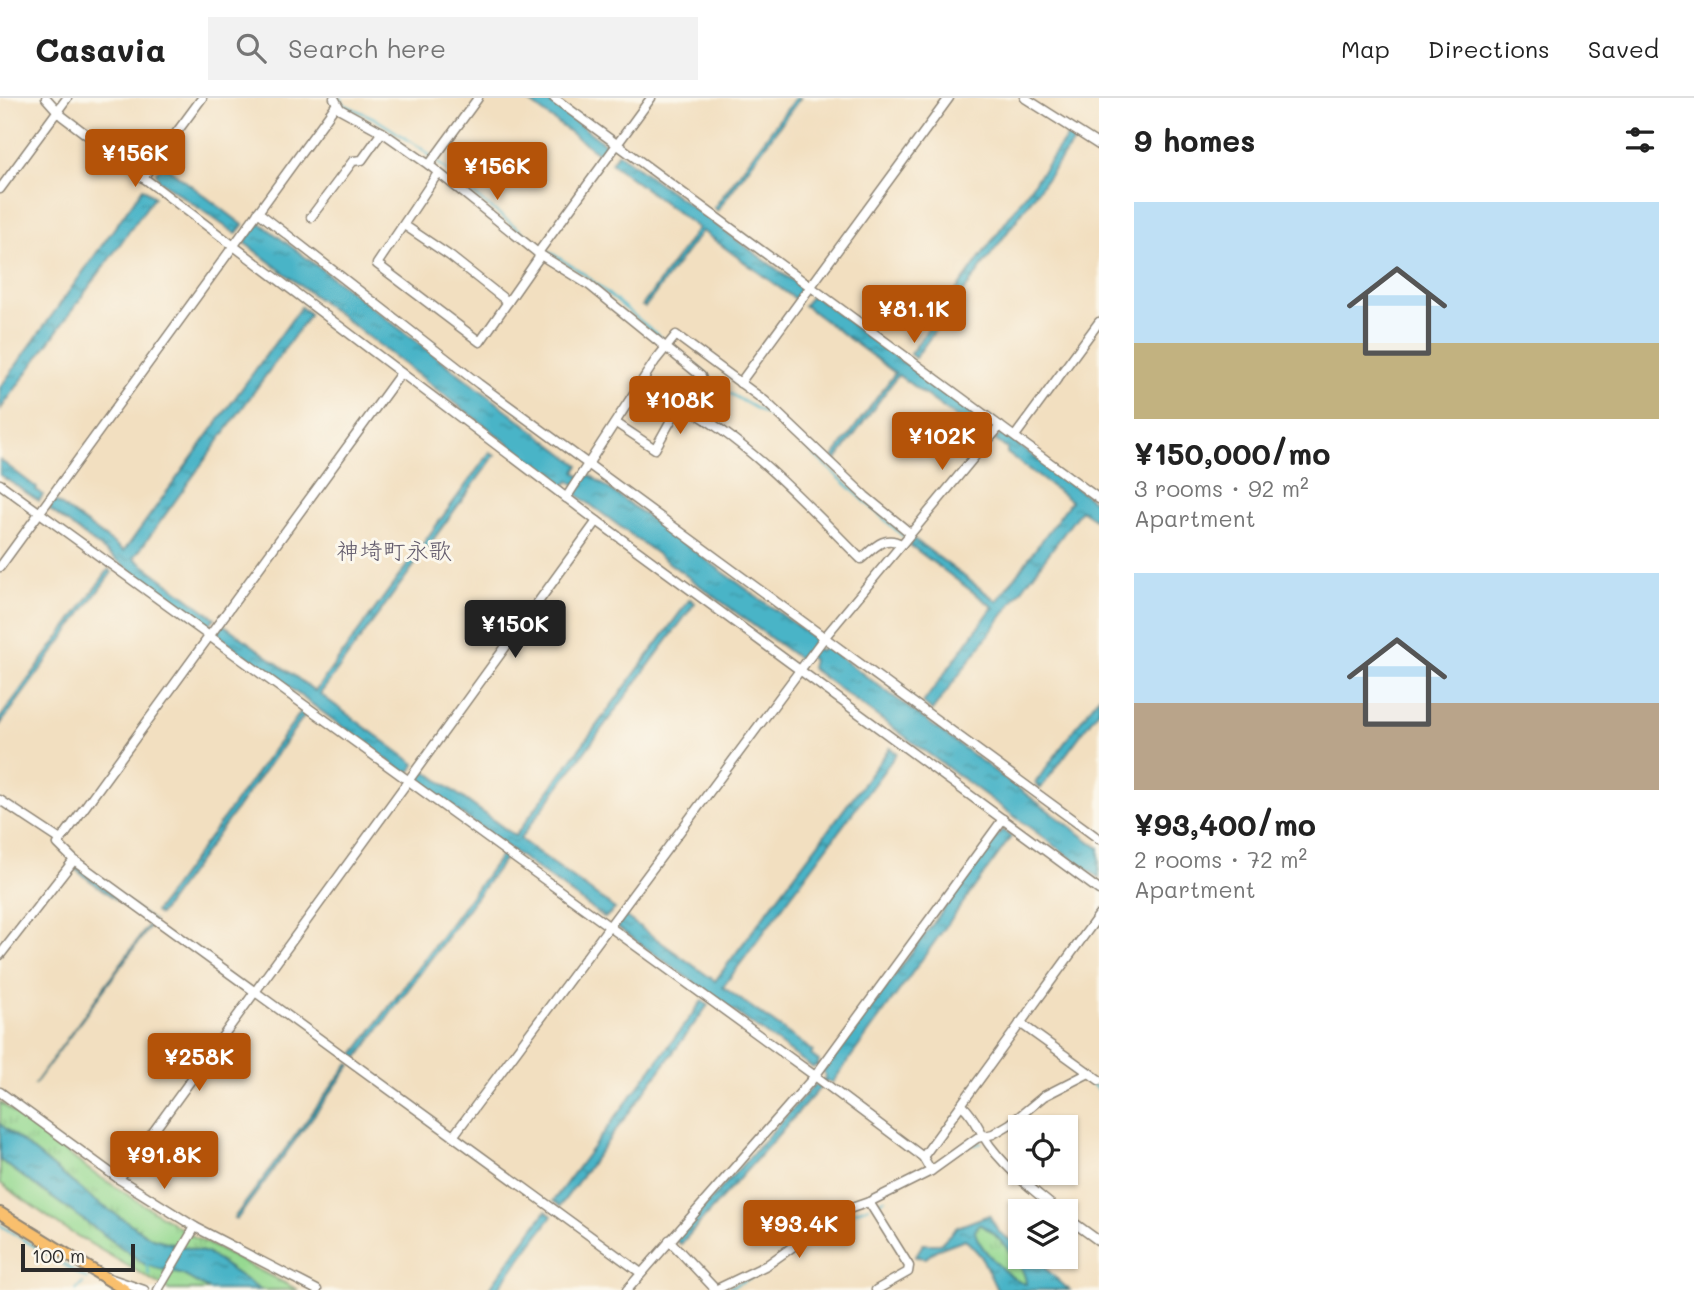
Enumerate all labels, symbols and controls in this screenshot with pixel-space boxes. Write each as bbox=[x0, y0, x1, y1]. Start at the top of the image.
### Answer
search box bbox=[208, 17, 698, 80]
text: Casavia bbox=[35, 27, 166, 70]
icon: search bbox=[232, 29, 270, 67]
text: Search here bbox=[288, 31, 446, 65]
text: Map bbox=[1341, 33, 1390, 64]
text: Directions bbox=[1428, 33, 1550, 64]
text: Saved bbox=[1588, 33, 1659, 64]
text: 9 homes bbox=[1134, 120, 1255, 160]
icon: filters bbox=[1621, 121, 1659, 159]
pin: ¥156K bbox=[86, 130, 184, 189]
text: ¥156K bbox=[101, 137, 169, 167]
pin: ¥156K bbox=[448, 142, 546, 202]
text: ¥156K bbox=[463, 150, 531, 180]
icon: home bbox=[1334, 248, 1460, 374]
pin: ¥81.1K bbox=[857, 286, 971, 345]
text: ¥81.1K bbox=[878, 293, 950, 323]
pin: ¥108K bbox=[631, 376, 729, 436]
text: ¥108K bbox=[645, 384, 715, 414]
pin: ¥102K bbox=[893, 412, 991, 472]
text: ¥102K bbox=[908, 420, 976, 450]
text: ¥150,000/mo bbox=[1134, 433, 1330, 473]
text: 3 rooms · 92 m² bbox=[1134, 473, 1309, 503]
text: Apartment bbox=[1134, 503, 1256, 533]
district label: 神埼町永歌 bbox=[337, 535, 452, 565]
pin: ¥150K bbox=[466, 601, 564, 660]
text: ¥150K bbox=[481, 608, 549, 638]
icon: home bbox=[1334, 619, 1460, 745]
text: ¥93,400/mo bbox=[1134, 804, 1316, 844]
text: 2 rooms · 72 m² bbox=[1134, 844, 1307, 874]
text: Apartment bbox=[1134, 874, 1256, 904]
pin: ¥258K bbox=[150, 1034, 248, 1093]
text: ¥258K bbox=[164, 1041, 234, 1071]
map controls bbox=[1008, 1115, 1078, 1269]
button: locate bbox=[1008, 1115, 1078, 1185]
pin: ¥91.8K bbox=[107, 1132, 221, 1191]
text: ¥91.8K bbox=[126, 1139, 202, 1169]
button: layers bbox=[1008, 1199, 1078, 1269]
pin: ¥93.4K bbox=[742, 1200, 856, 1260]
text: ¥93.4K bbox=[759, 1208, 839, 1238]
scale bar bbox=[21, 1241, 135, 1273]
text: 100 m bbox=[32, 1243, 85, 1268]

